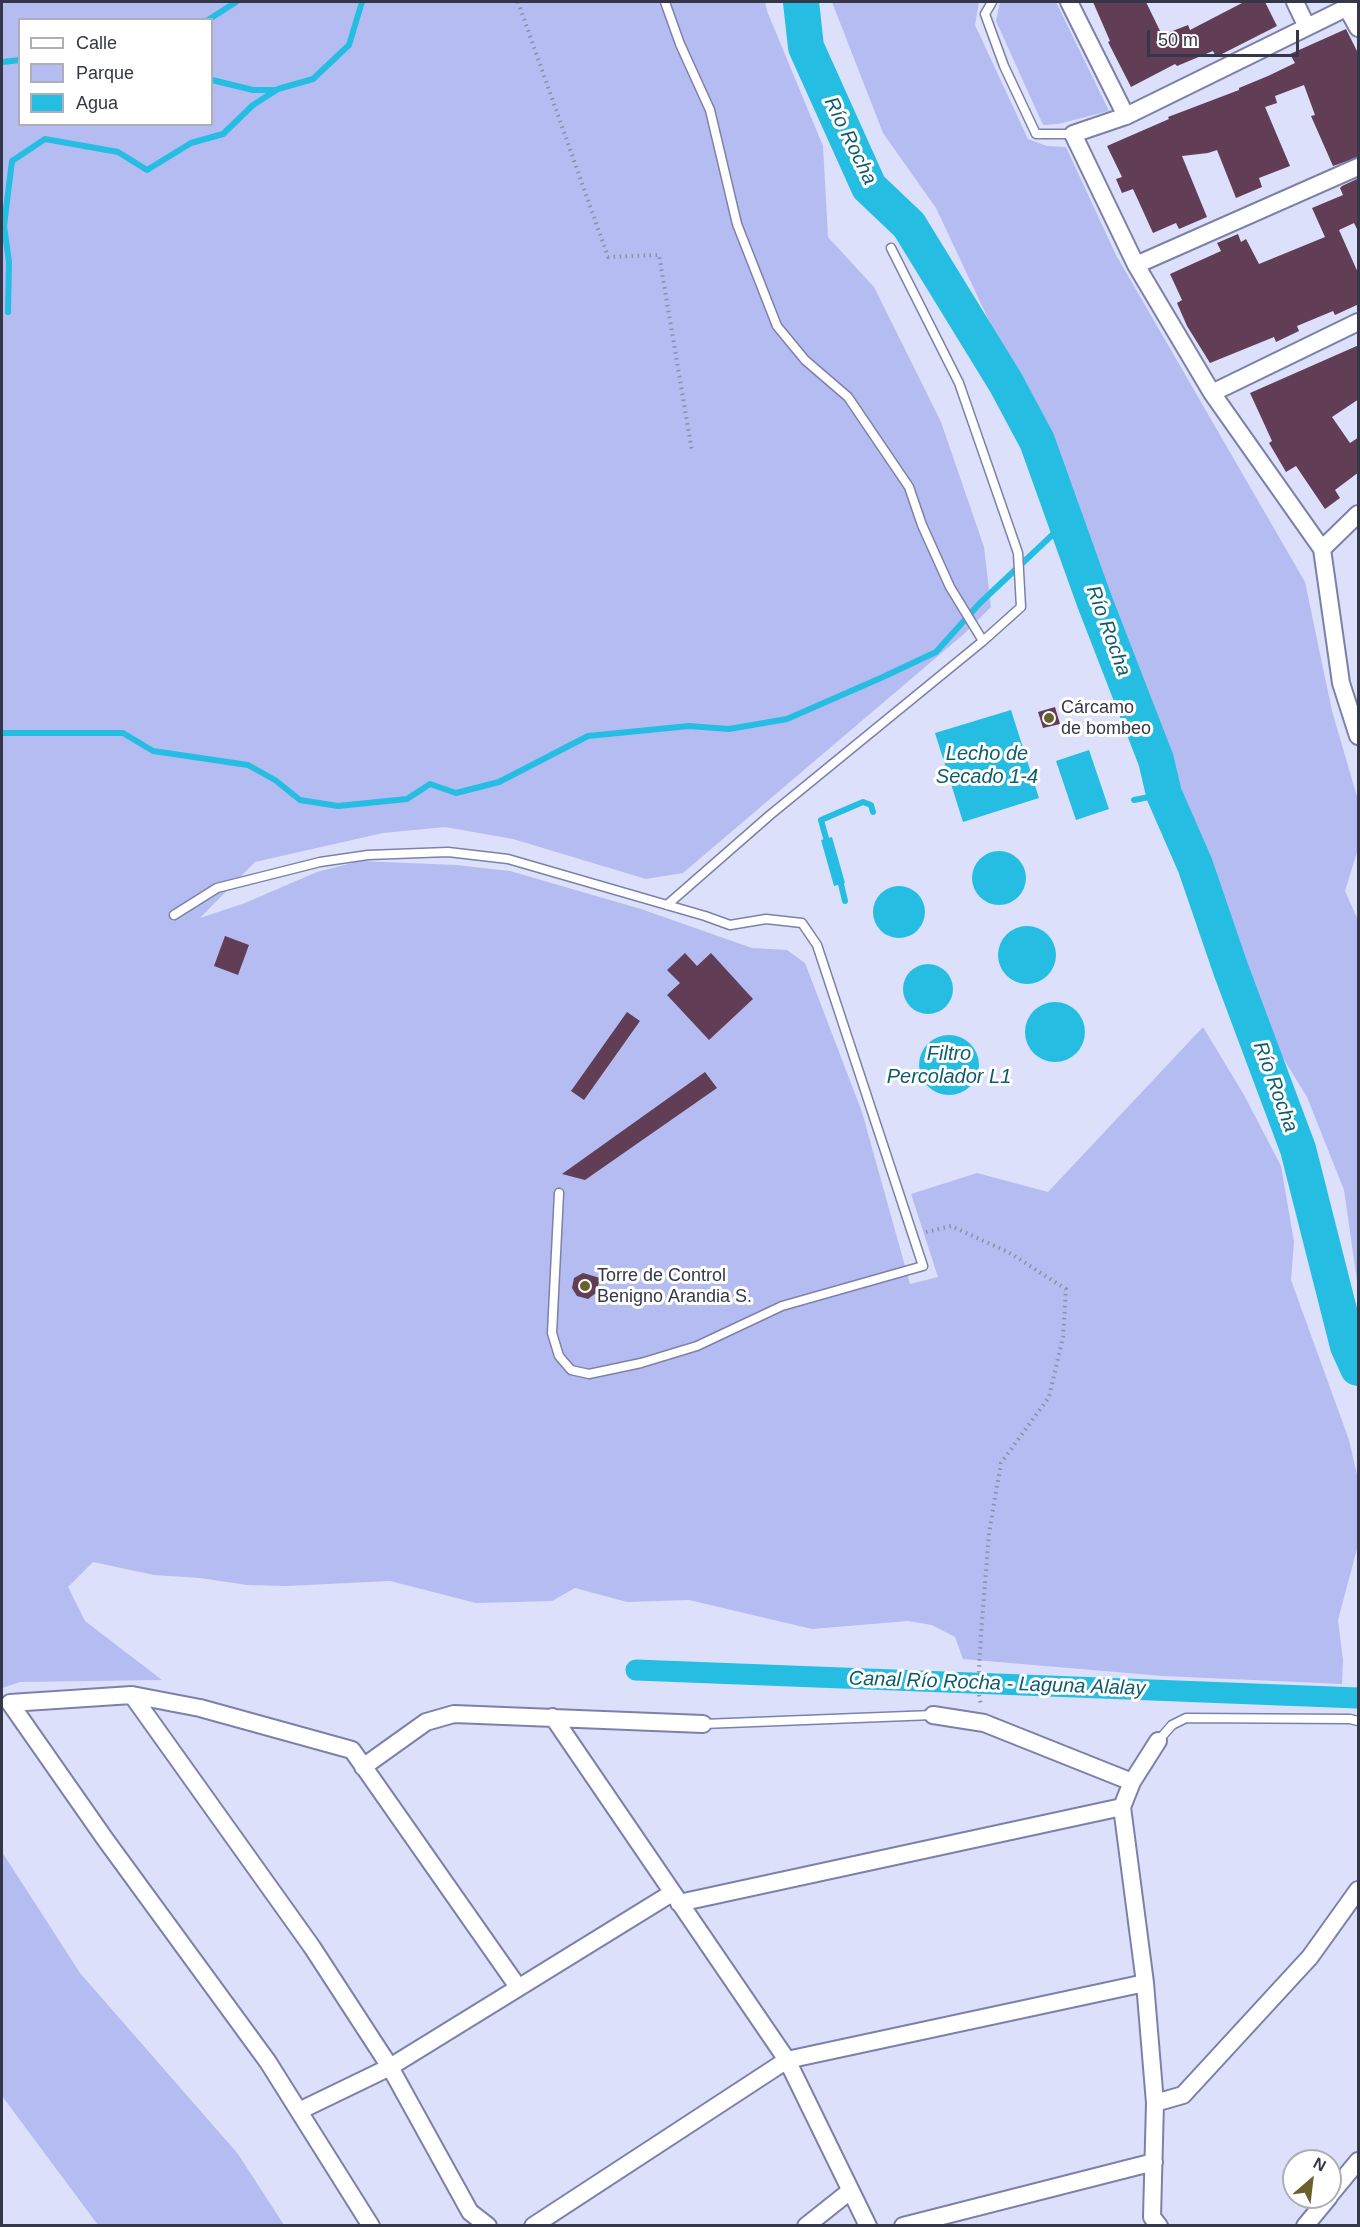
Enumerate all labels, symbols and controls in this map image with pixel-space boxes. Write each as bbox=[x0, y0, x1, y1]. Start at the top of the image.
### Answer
legend bbox=[18, 18, 213, 126]
scale bar bbox=[1150, 18, 1302, 56]
text: 50 m bbox=[1158, 30, 1198, 50]
text: Calle bbox=[76, 33, 117, 53]
text: Parque bbox=[76, 63, 134, 83]
text: Agua bbox=[76, 93, 118, 113]
water label: Río Rocha bbox=[819, 93, 881, 189]
water label: Río Rocha bbox=[1081, 582, 1135, 680]
place label: Cárcamo de bombeo bbox=[1061, 697, 1151, 740]
marker: Cárcamo de bombeo bbox=[1042, 711, 1056, 725]
water label: Lecho de Secado 1-4 bbox=[936, 742, 1038, 789]
water label: Río Rocha bbox=[1248, 1038, 1302, 1136]
water label: Filtro Percolador L1 bbox=[887, 1042, 1011, 1089]
place label: Torre de Control Benigno Arandia S. bbox=[597, 1265, 752, 1308]
marker: Torre de Control Benigno Arandia S. bbox=[578, 1279, 592, 1293]
water label: Canal Río Rocha - Laguna Alalay bbox=[848, 1667, 1146, 1701]
north arrow bbox=[1282, 2149, 1342, 2209]
text: N bbox=[1311, 2154, 1329, 2175]

